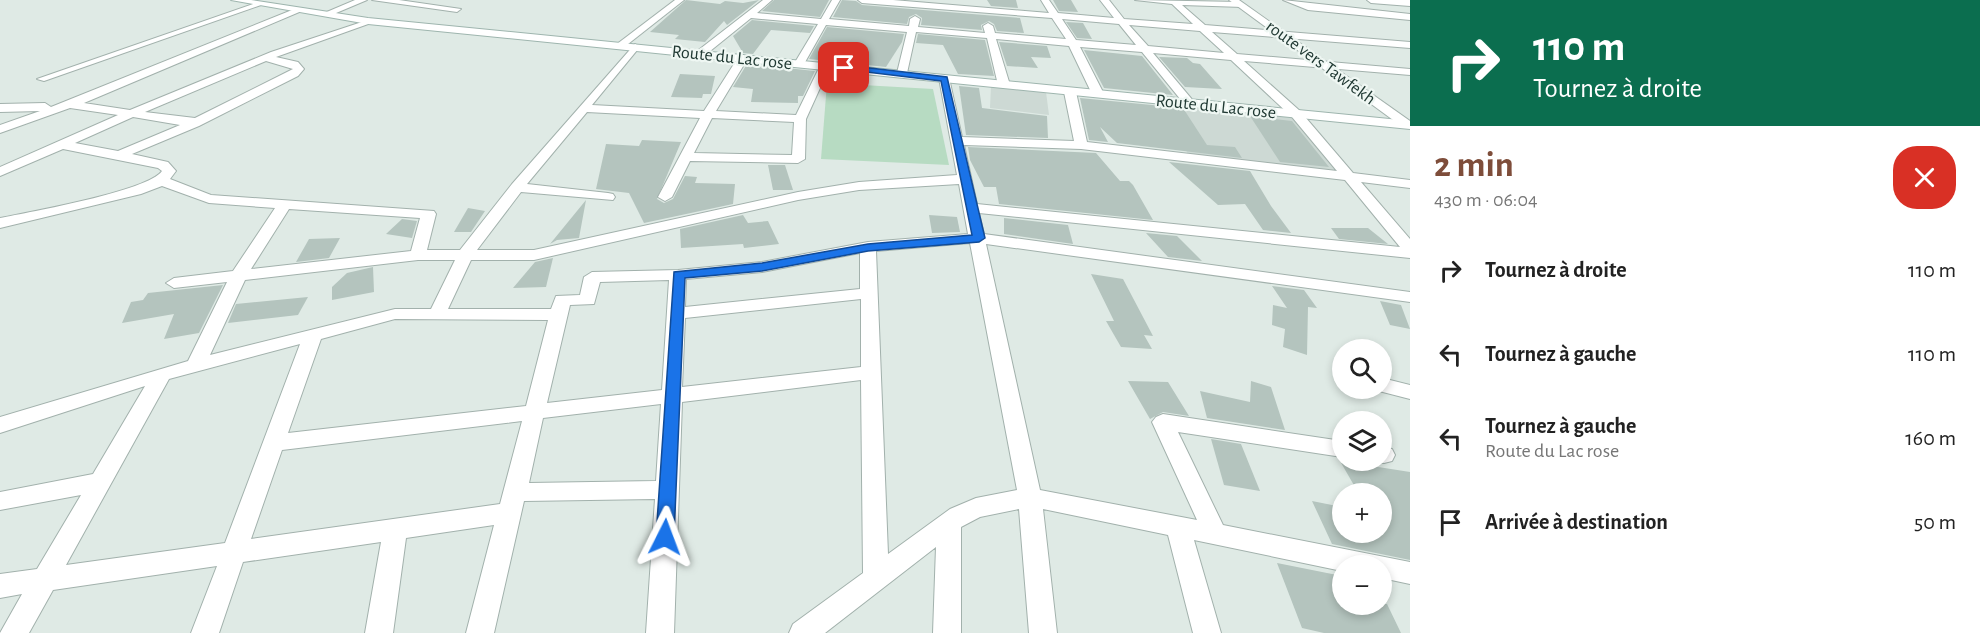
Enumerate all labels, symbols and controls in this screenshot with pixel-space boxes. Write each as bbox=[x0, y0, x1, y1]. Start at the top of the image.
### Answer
street label: route vers Tawfekh bbox=[1262, 17, 1379, 108]
icon: right bbox=[1434, 24, 1512, 102]
text: 110 m bbox=[1533, 26, 1625, 68]
pin bbox=[818, 42, 869, 93]
street label: Route du Lac rose bbox=[671, 43, 793, 73]
icon: arrive bbox=[827, 51, 860, 84]
text: Tournez à droite bbox=[1533, 75, 1702, 102]
street label: Route du Lac rose bbox=[1155, 92, 1277, 122]
button: close bbox=[1893, 146, 1956, 209]
text: 2 min bbox=[1434, 147, 1514, 183]
text: 430 m · 06:04 bbox=[1434, 190, 1538, 210]
icon: right bbox=[1434, 254, 1467, 287]
text: Tournez à droite bbox=[1485, 259, 1627, 281]
text: 110 m bbox=[1908, 259, 1956, 281]
icon: left bbox=[1434, 338, 1467, 371]
map controls bbox=[1332, 339, 1392, 615]
button: search bbox=[1332, 339, 1392, 399]
text: Tournez à gauche bbox=[1485, 343, 1636, 365]
text: 110 m bbox=[1908, 343, 1956, 365]
button: layers bbox=[1332, 411, 1392, 471]
text: Tournez à gauche bbox=[1485, 415, 1636, 437]
icon: left bbox=[1434, 422, 1467, 455]
text: 160 m bbox=[1905, 427, 1956, 449]
text: Route du Lac rose bbox=[1485, 441, 1619, 461]
button: + bbox=[1332, 483, 1392, 543]
position arrow bbox=[633, 505, 697, 569]
icon: arrive bbox=[1434, 506, 1467, 539]
text: Arrivée à destination bbox=[1485, 511, 1668, 533]
text: 50 m bbox=[1914, 511, 1956, 533]
button: − bbox=[1332, 555, 1392, 615]

